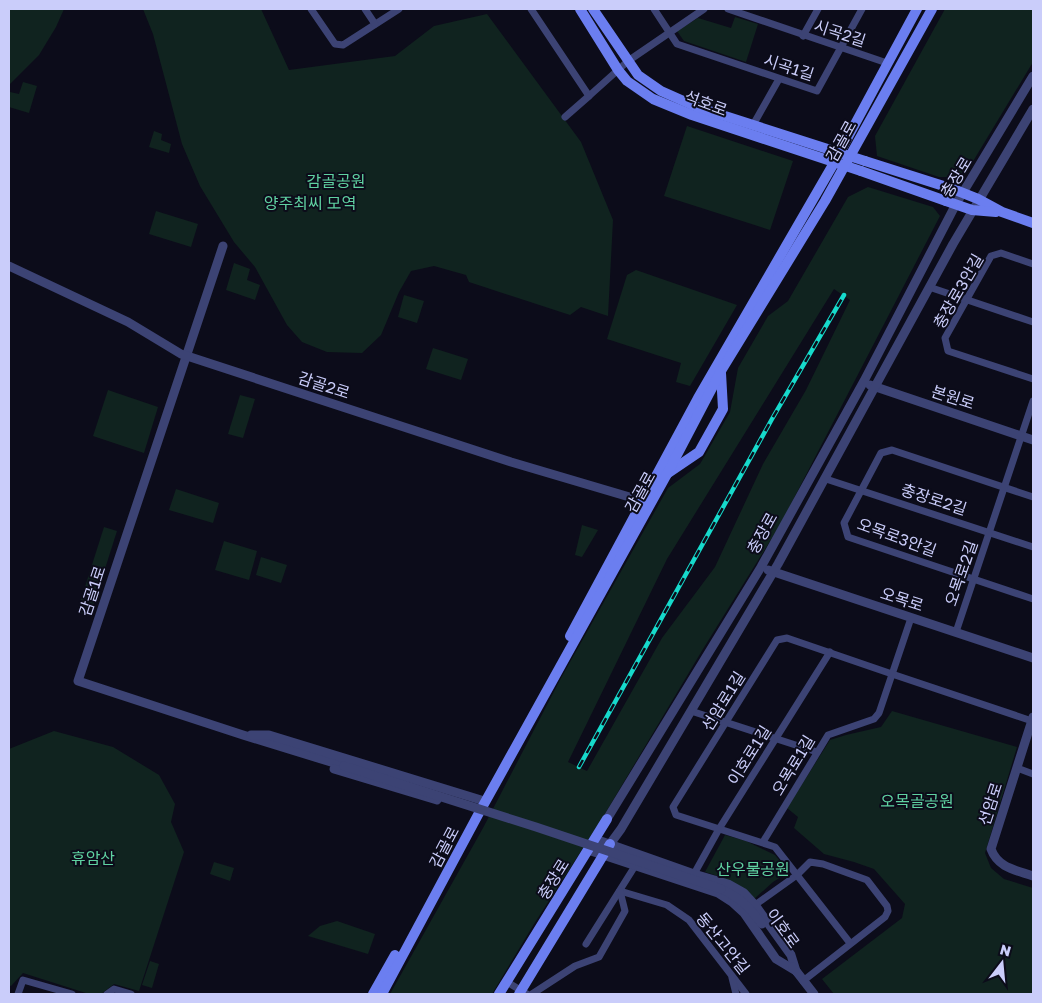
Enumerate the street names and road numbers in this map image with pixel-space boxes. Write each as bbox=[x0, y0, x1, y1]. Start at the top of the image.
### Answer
street label: 시곡2길 bbox=[811, 15, 869, 51]
street label: 시곡1길 bbox=[761, 49, 817, 85]
street label: 석호로 bbox=[682, 86, 730, 120]
street label: 감골로 bbox=[822, 117, 861, 165]
street label: 충장로 bbox=[936, 153, 976, 201]
street label: 충장로3안길 bbox=[929, 250, 987, 332]
street label: 감골2로 bbox=[295, 367, 353, 403]
street label: 본원로 bbox=[929, 381, 977, 413]
street label: 감골로 bbox=[621, 468, 660, 516]
street label: 충장로2길 bbox=[898, 479, 970, 519]
street label: 충장로 bbox=[743, 509, 782, 557]
street label: 오목로3안길 bbox=[855, 513, 939, 561]
street label: 오목로2길 bbox=[940, 538, 982, 608]
street label: 감골1로 bbox=[74, 563, 110, 619]
street label: 오목로 bbox=[878, 583, 926, 615]
street label: 선암로1길 bbox=[697, 667, 749, 735]
street label: 이호로1길 bbox=[723, 721, 775, 789]
street label: 오목로1길 bbox=[767, 731, 819, 799]
street label: 선암로 bbox=[974, 780, 1006, 828]
street label: 감골로 bbox=[425, 823, 463, 871]
street label: 충장로 bbox=[533, 855, 573, 903]
street label: 이호로 bbox=[762, 904, 804, 952]
street label: 동산고안길 bbox=[692, 908, 754, 978]

